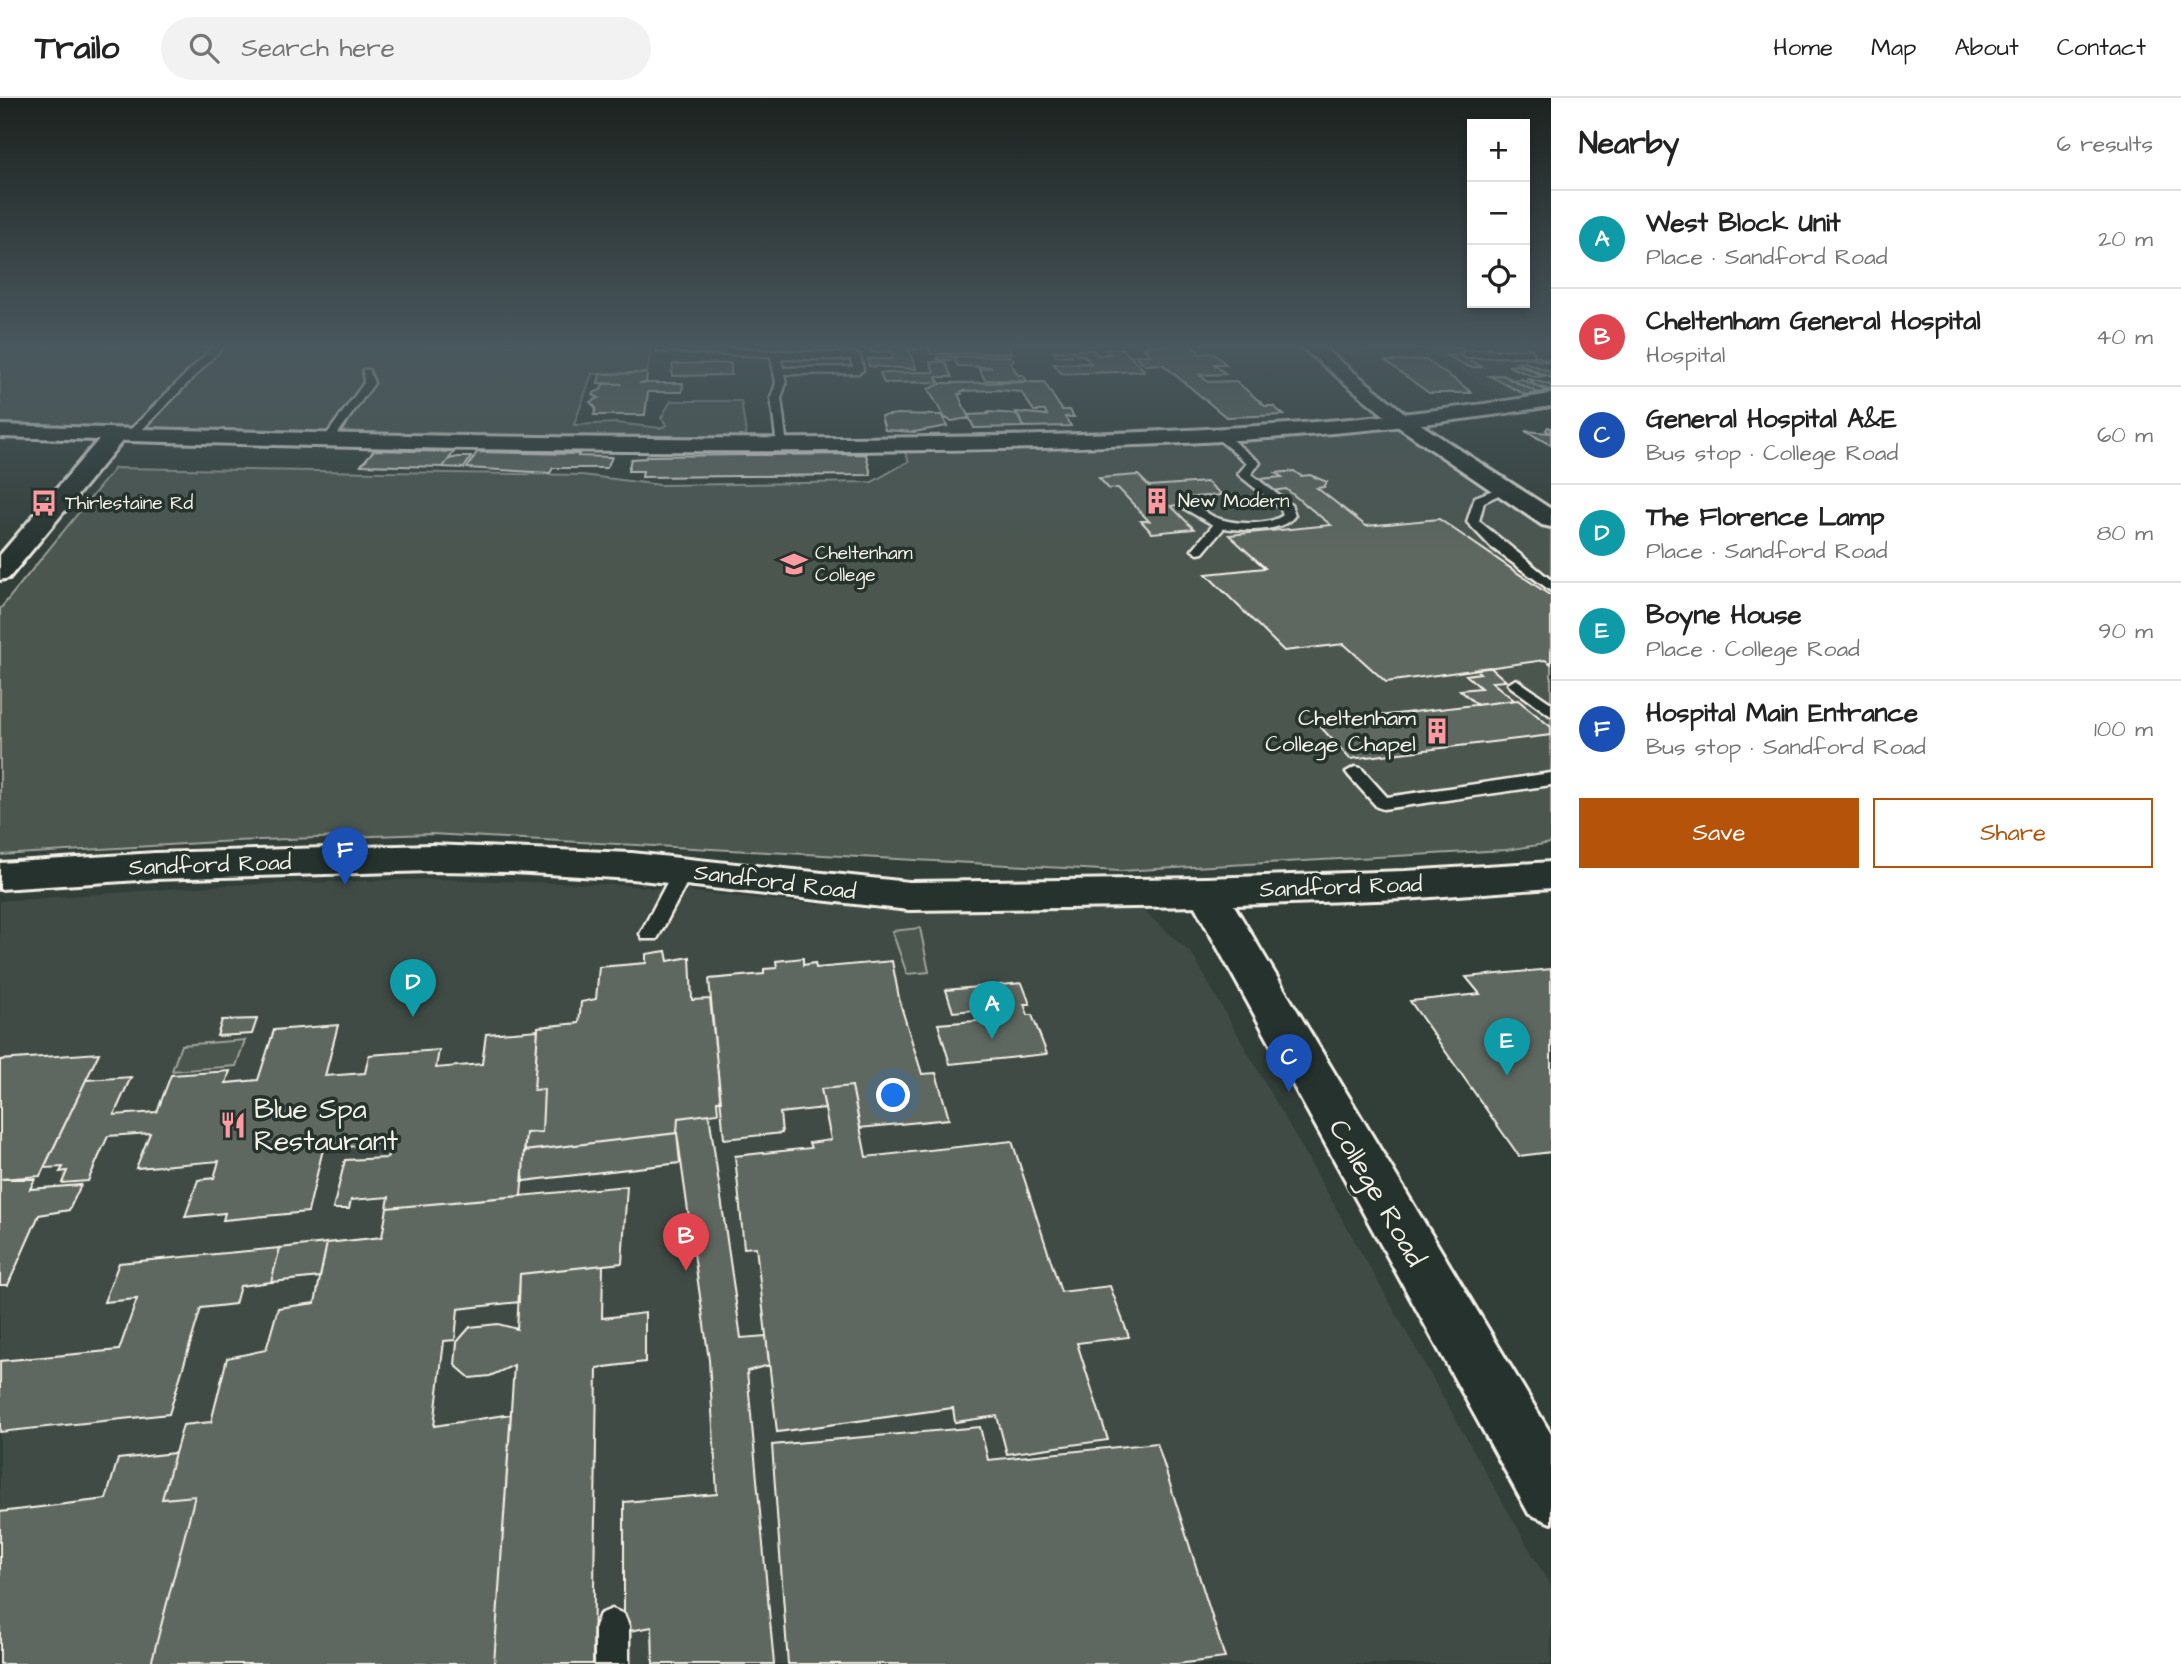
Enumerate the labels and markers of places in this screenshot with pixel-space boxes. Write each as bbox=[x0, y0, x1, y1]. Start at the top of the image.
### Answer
building icon: New Modern bbox=[1142, 486, 1172, 516]
bus stop icon: Thirlestaine Rd bbox=[29, 488, 59, 518]
place label: New Modern bbox=[1178, 488, 1290, 515]
place label: Thirlestaine Rd bbox=[65, 490, 194, 517]
place label: Cheltenham College bbox=[815, 540, 913, 590]
school or university icon: Cheltenham College bbox=[779, 549, 809, 579]
place label: Cheltenham College Chapel bbox=[1265, 702, 1416, 761]
building icon: Cheltenham College Chapel bbox=[1422, 716, 1452, 746]
pin: F bbox=[322, 827, 368, 885]
pin: D bbox=[390, 959, 436, 1017]
pin: A bbox=[969, 981, 1015, 1039]
pin: E bbox=[1484, 1018, 1530, 1076]
pin: C bbox=[1266, 1034, 1312, 1092]
place label: Blue Spa Restaurant bbox=[254, 1090, 399, 1161]
restaurant icon: Blue Spa Restaurant bbox=[218, 1110, 248, 1140]
pin: B bbox=[663, 1213, 709, 1271]

